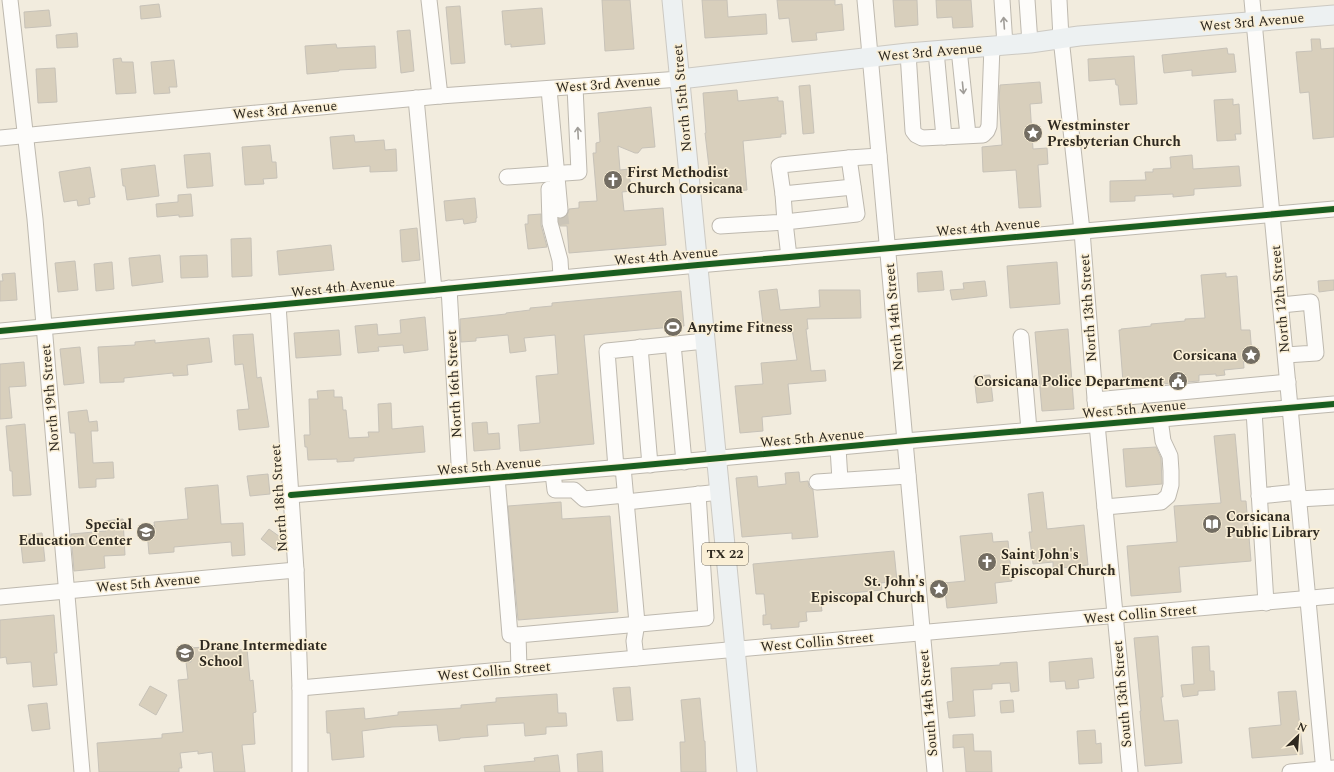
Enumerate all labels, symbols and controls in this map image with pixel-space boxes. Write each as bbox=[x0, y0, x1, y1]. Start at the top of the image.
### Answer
street label: West 3rd Avenue bbox=[1199, 7, 1305, 37]
one-way arrow bbox=[1000, 17, 1007, 30]
street label: West 3rd Avenue bbox=[877, 37, 983, 67]
street label: North 15th Street bbox=[667, 43, 697, 153]
street label: West 3rd Avenue bbox=[555, 70, 661, 98]
one-way arrow bbox=[959, 81, 967, 94]
street label: West 3rd Avenue bbox=[232, 95, 338, 125]
place label: Westminster Presbyterian Church bbox=[1047, 115, 1181, 152]
place icon: Westminster Presbyterian Church bbox=[1022, 122, 1044, 144]
one-way arrow bbox=[574, 127, 581, 140]
place label: First Methodist Church Corsicana bbox=[627, 162, 744, 199]
church icon: First Methodist Church Corsicana bbox=[602, 169, 624, 191]
street label: West 4th Avenue bbox=[935, 212, 1041, 242]
street label: West 4th Avenue bbox=[613, 241, 719, 271]
street label: North 12th Street bbox=[1265, 244, 1295, 354]
street label: North 13th Street bbox=[1074, 253, 1102, 363]
street label: North 14th Street bbox=[879, 262, 909, 372]
street label: West 4th Avenue bbox=[290, 271, 396, 303]
sports icon: Anytime Fitness bbox=[662, 316, 684, 338]
place label: Anytime Fitness bbox=[687, 317, 793, 338]
street label: North 16th Street bbox=[441, 329, 467, 439]
street label: North 19th Street bbox=[35, 343, 65, 453]
place icon: Corsicana bbox=[1240, 344, 1262, 366]
place label: Corsicana bbox=[1173, 345, 1238, 366]
public building icon: Corsicana Police Department bbox=[1167, 370, 1189, 392]
place label: Corsicana Police Department bbox=[974, 371, 1165, 392]
street label: West 5th Avenue bbox=[1081, 394, 1187, 424]
street label: West 5th Avenue bbox=[759, 423, 865, 453]
street label: North 18th Street bbox=[265, 443, 293, 553]
street label: West 5th Avenue bbox=[436, 451, 542, 481]
place label: Corsicana Public Library bbox=[1226, 506, 1321, 543]
library icon: Corsicana Public Library bbox=[1201, 513, 1223, 535]
place label: Special Education Center bbox=[18, 514, 132, 551]
school or university icon: Special Education Center bbox=[135, 521, 157, 543]
road number: TX 22 bbox=[702, 543, 748, 565]
place label: Saint John's Episcopal Church bbox=[1001, 544, 1116, 581]
church icon: Saint John's Episcopal Church bbox=[976, 551, 998, 573]
street label: West 5th Avenue bbox=[95, 568, 201, 598]
place label: St. John's Episcopal Church bbox=[810, 571, 925, 608]
place icon: St. John's Episcopal Church bbox=[928, 578, 950, 600]
street label: West Collin Street bbox=[1083, 599, 1197, 629]
street label: West Collin Street bbox=[760, 627, 874, 657]
place label: Drane Intermediate School bbox=[199, 635, 327, 672]
street label: South 13th Street bbox=[1107, 640, 1137, 748]
school or university icon: Drane Intermediate School bbox=[174, 642, 196, 664]
street label: South 14th Street bbox=[913, 649, 943, 757]
street label: West Collin Street bbox=[437, 656, 551, 686]
north arrow bbox=[1278, 716, 1318, 756]
text: N bbox=[1294, 718, 1310, 737]

